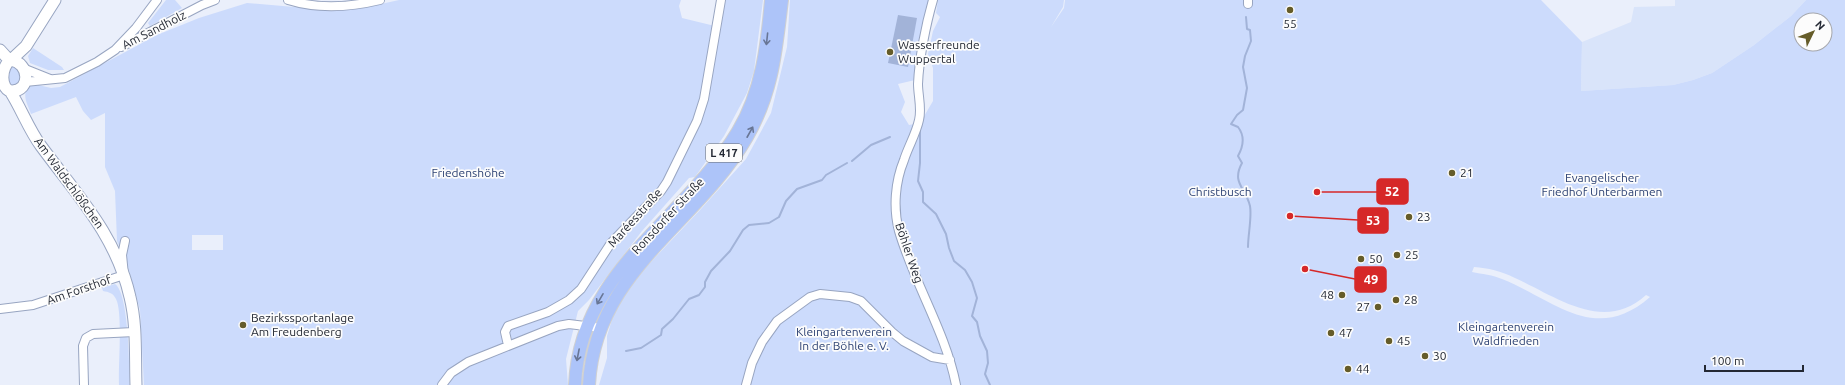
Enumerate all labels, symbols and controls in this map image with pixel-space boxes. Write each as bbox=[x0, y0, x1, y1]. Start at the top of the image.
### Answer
marker: 55 bbox=[1285, 5, 1295, 15]
street label: Am Sandholz bbox=[120, 8, 188, 51]
north arrow bbox=[1793, 12, 1833, 52]
place label: 55 bbox=[1283, 17, 1297, 30]
text: N bbox=[1813, 18, 1828, 32]
one-way arrow bbox=[763, 32, 771, 45]
place label: Wasserfreunde Wuppertal bbox=[898, 38, 980, 65]
marker: Wasserfreunde Wuppertal bbox=[885, 47, 895, 57]
one-way arrow bbox=[746, 127, 754, 139]
street label: Am Waldschlößchen bbox=[32, 135, 107, 231]
road number: L 417 bbox=[706, 144, 742, 162]
park label: Friedenshöhe bbox=[431, 166, 505, 179]
place label: 21 bbox=[1460, 166, 1474, 179]
marker: 21 bbox=[1447, 168, 1457, 178]
park label: Evangelischer Friedhof Unterbarmen bbox=[1542, 171, 1662, 198]
street label: Ronsdorfer Straße bbox=[629, 175, 706, 256]
callout: 52 bbox=[1377, 179, 1408, 204]
text: 52 bbox=[1385, 184, 1399, 198]
park label: Christbusch bbox=[1188, 185, 1252, 198]
street label: Maréesstraße bbox=[605, 186, 664, 250]
callout: 53 bbox=[1358, 208, 1388, 233]
place label: 23 bbox=[1417, 210, 1431, 223]
marker: 23 bbox=[1404, 212, 1414, 222]
text: 53 bbox=[1366, 213, 1380, 227]
street label: Böhler Weg bbox=[893, 221, 926, 285]
place label: 25 bbox=[1405, 248, 1419, 261]
marker: 25 bbox=[1392, 250, 1402, 260]
place label: 50 bbox=[1369, 252, 1383, 265]
marker: 50 bbox=[1356, 254, 1366, 264]
callout: 49 bbox=[1355, 267, 1386, 292]
street label: Am Forsthof bbox=[45, 272, 113, 307]
text: 49 bbox=[1364, 272, 1378, 286]
place label: 48 bbox=[1320, 288, 1334, 301]
marker: 48 bbox=[1337, 290, 1347, 300]
one-way arrow bbox=[596, 292, 604, 304]
place label: 28 bbox=[1404, 293, 1418, 306]
marker: 28 bbox=[1391, 295, 1401, 305]
place label: 27 bbox=[1356, 300, 1370, 313]
marker: 27 bbox=[1373, 302, 1383, 312]
place label: Bezirkssportanlage Am Freudenberg bbox=[251, 311, 354, 338]
marker: Bezirkssportanlage Am Freudenberg bbox=[238, 320, 248, 330]
park label: Kleingartenverein Waldfrieden bbox=[1458, 320, 1554, 347]
park label: Kleingartenverein In der Böhle e. V. bbox=[796, 325, 892, 352]
place label: 47 bbox=[1339, 326, 1353, 339]
marker: 47 bbox=[1326, 328, 1336, 338]
place label: 45 bbox=[1397, 334, 1411, 347]
marker: 45 bbox=[1384, 336, 1394, 346]
scale bar bbox=[1705, 347, 1803, 373]
one-way arrow bbox=[574, 348, 582, 361]
place label: 30 bbox=[1433, 349, 1447, 362]
marker: 30 bbox=[1420, 351, 1430, 361]
text: 100 m bbox=[1711, 354, 1744, 367]
place label: 44 bbox=[1356, 362, 1370, 375]
marker: 44 bbox=[1343, 364, 1353, 374]

